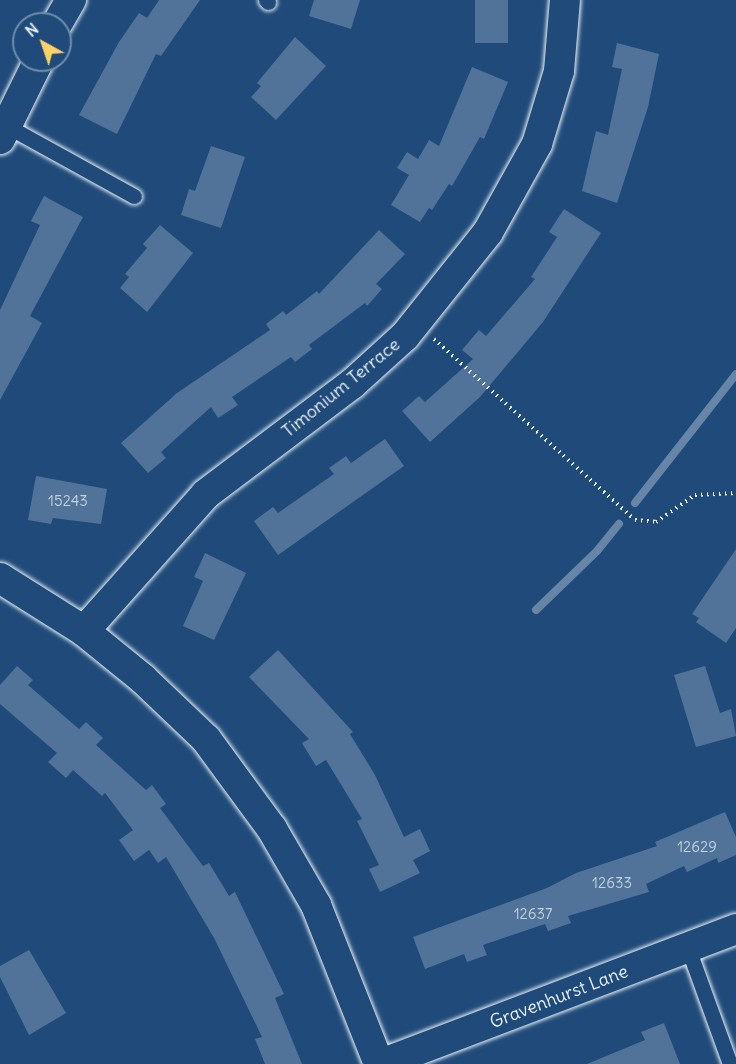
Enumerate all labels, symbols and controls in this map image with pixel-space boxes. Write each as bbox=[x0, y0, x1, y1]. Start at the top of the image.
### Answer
north arrow bbox=[12, 12, 72, 72]
text: N bbox=[21, 19, 42, 41]
street label: Timonium Terrace bbox=[278, 334, 404, 442]
house number: 15243 bbox=[48, 492, 88, 510]
house number: 12629 bbox=[677, 838, 717, 856]
house number: 12633 bbox=[592, 874, 632, 892]
house number: 12637 bbox=[514, 905, 552, 923]
street label: Gravenhurst Lane bbox=[487, 961, 631, 1033]

